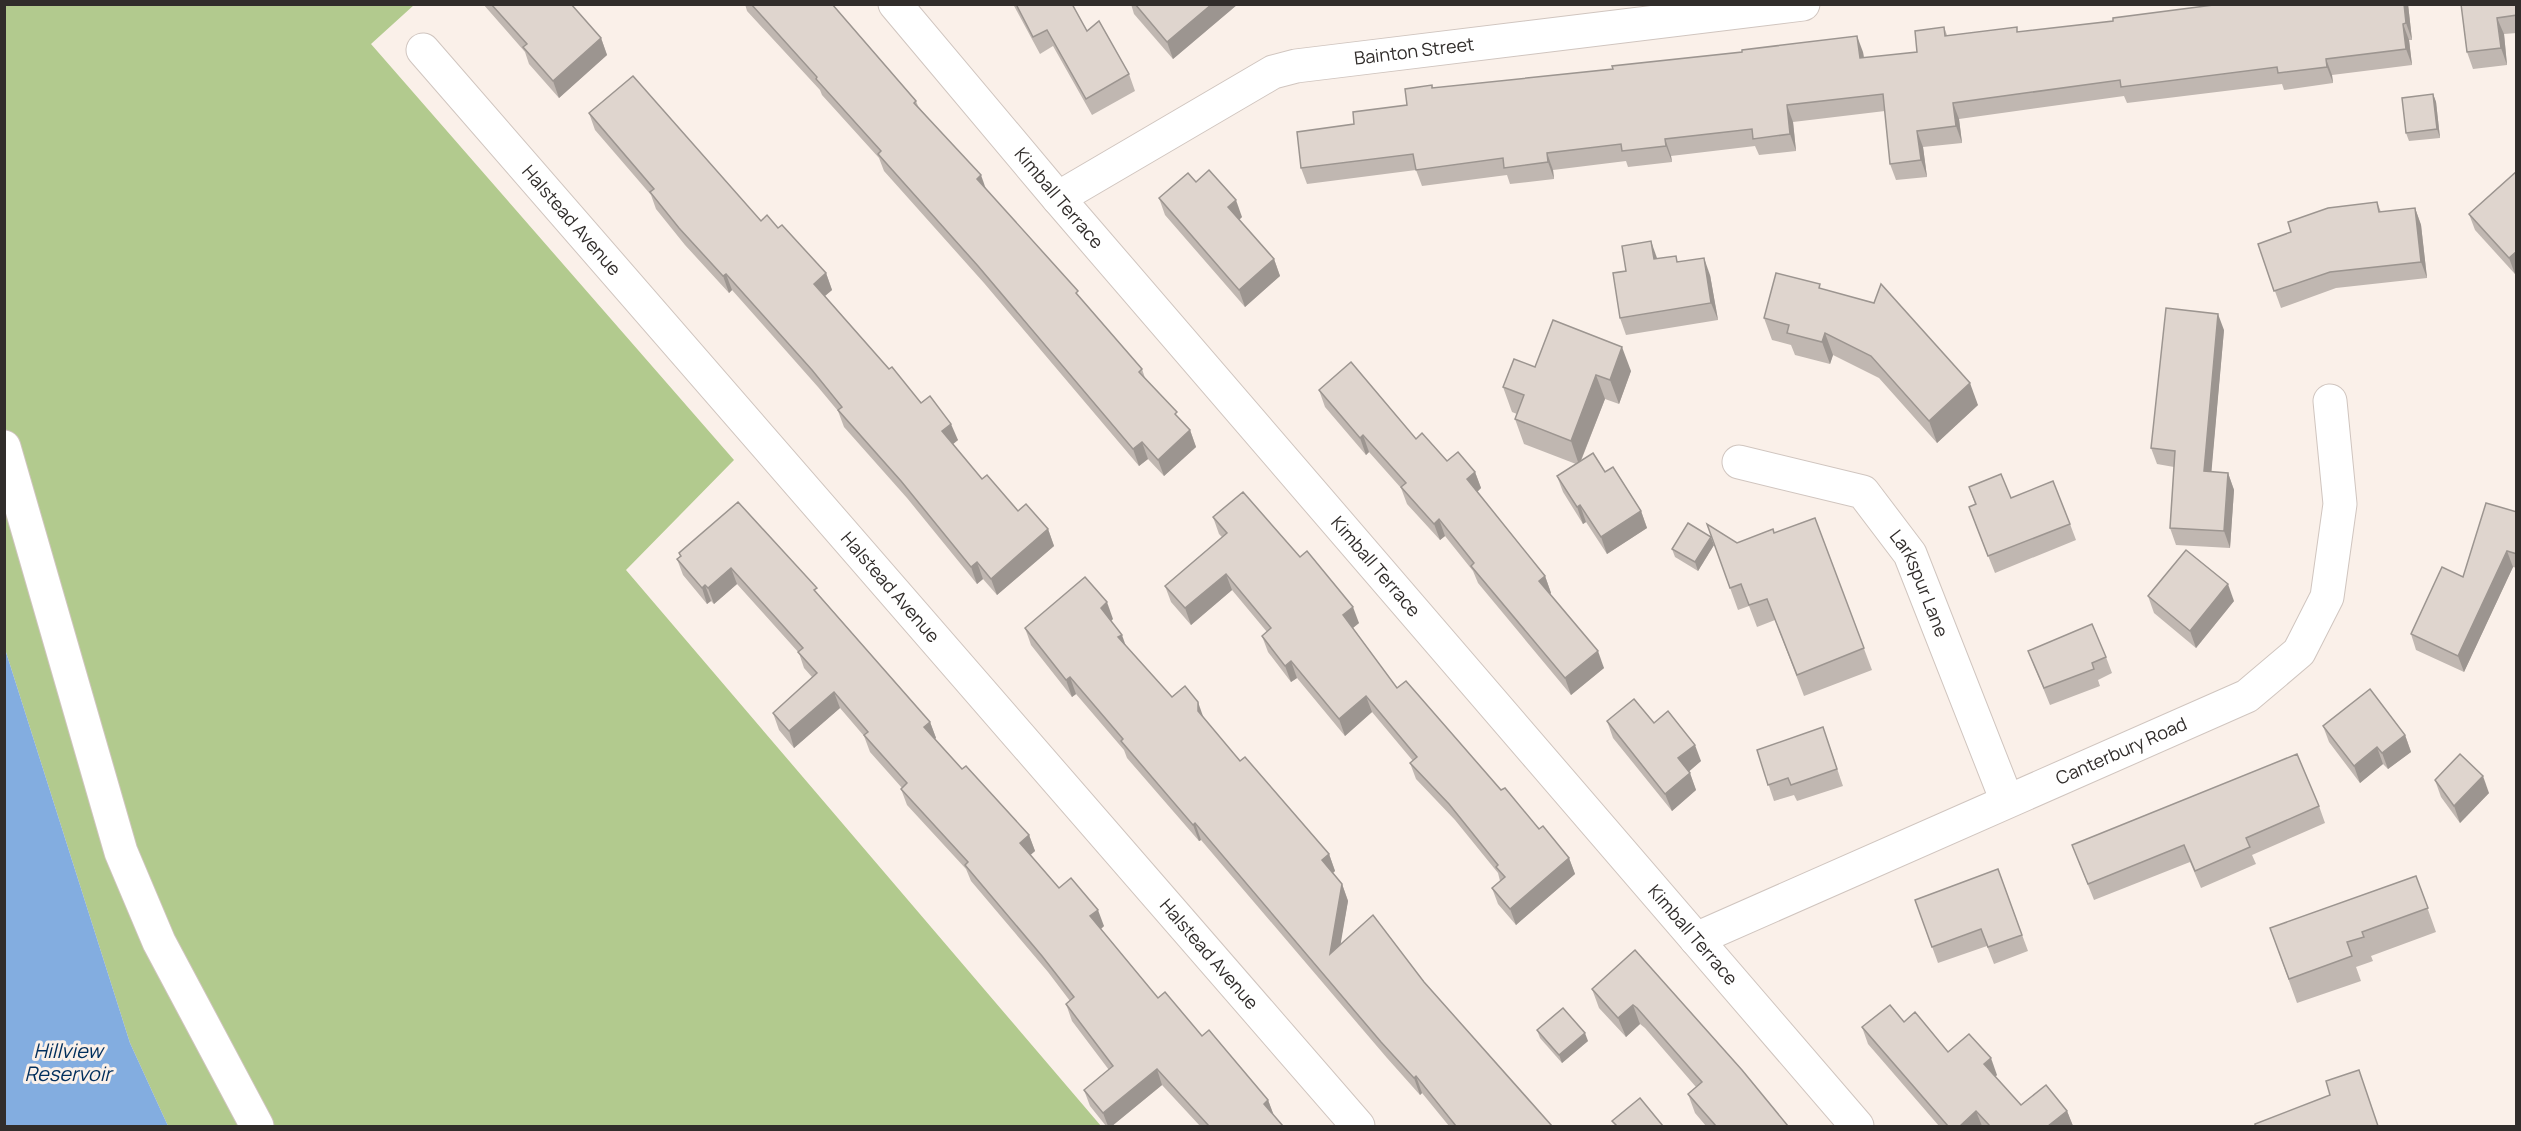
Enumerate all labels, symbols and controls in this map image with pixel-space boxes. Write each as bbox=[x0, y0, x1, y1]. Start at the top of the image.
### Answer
street label: Bainton Street bbox=[1353, 31, 1475, 70]
street label: Kimball Terrace bbox=[1010, 142, 1109, 253]
street label: Halstead Avenue bbox=[517, 160, 627, 280]
street label: Kimball Terrace bbox=[1326, 511, 1426, 622]
street label: Larkspur Lane bbox=[1885, 524, 1954, 640]
street label: Halstead Avenue bbox=[836, 526, 945, 647]
street label: Canterbury Road bbox=[2052, 711, 2190, 790]
street label: Kimball Terrace bbox=[1643, 879, 1743, 990]
street label: Halstead Avenue bbox=[1155, 893, 1264, 1014]
water label: Hillview Reservoir bbox=[24, 1037, 114, 1087]

